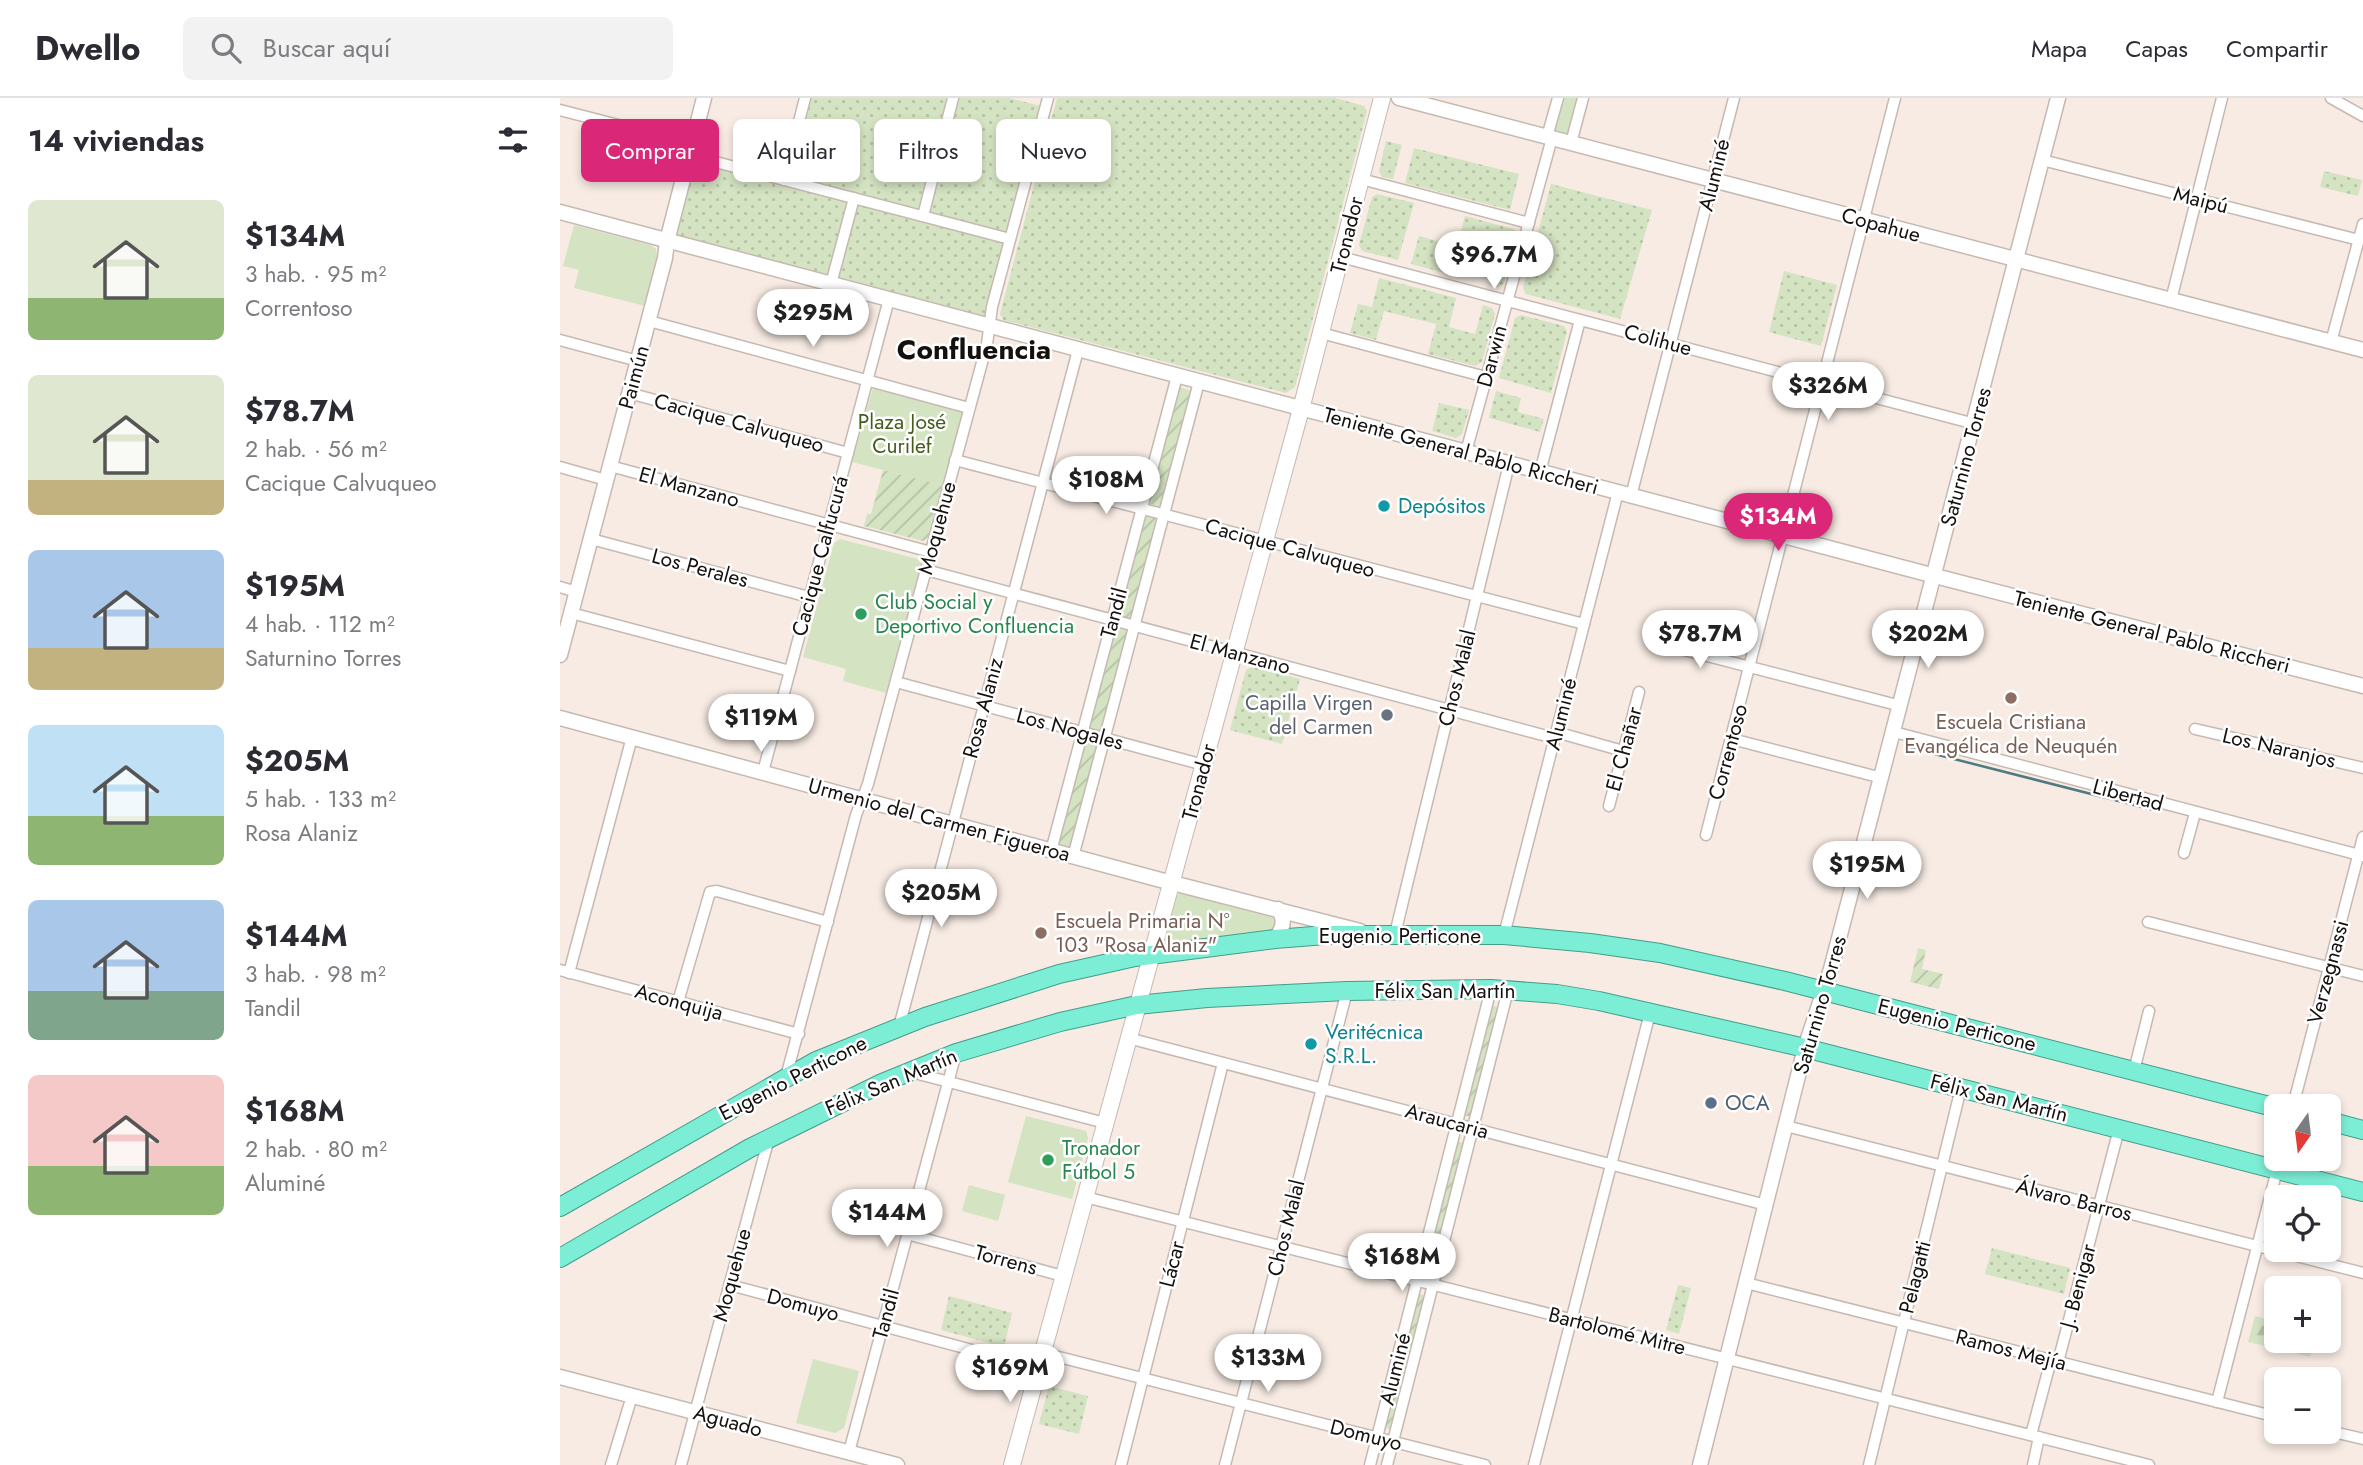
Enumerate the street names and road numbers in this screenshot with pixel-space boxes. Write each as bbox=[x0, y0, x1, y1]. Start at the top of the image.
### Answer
street label: Aluminé bbox=[1691, 136, 1737, 214]
street label: Maipú bbox=[2170, 179, 2232, 221]
street label: Tronador bbox=[1323, 193, 1371, 277]
street label: Copahue bbox=[1838, 200, 1924, 250]
street label: Colihue bbox=[1621, 317, 1695, 363]
street label: Darwin bbox=[1469, 322, 1515, 390]
street label: Paimún bbox=[611, 342, 657, 412]
street label: Saturnino Torres bbox=[1933, 384, 1999, 530]
street label: Cacique Calvuqueo bbox=[651, 386, 827, 460]
street label: Teniente General Pablo Riccheri bbox=[1320, 400, 1602, 502]
street label: El Manzano bbox=[635, 459, 743, 515]
street label: Cacique Calfucurá bbox=[784, 472, 856, 640]
street label: Moquehue bbox=[910, 478, 964, 578]
street label: Cacique Calvuqueo bbox=[1202, 511, 1378, 585]
street label: Los Perales bbox=[648, 541, 752, 595]
street label: Teniente General Pablo Riccheri bbox=[2011, 583, 2293, 681]
street label: Tandil bbox=[1093, 584, 1135, 642]
street label: El Manzano bbox=[1186, 626, 1294, 682]
street label: Chos Malal bbox=[1431, 627, 1483, 729]
street label: Rosa Alaniz bbox=[955, 654, 1011, 762]
street label: Aluminé bbox=[1538, 675, 1584, 753]
street label: Los Nogales bbox=[1013, 700, 1127, 758]
street label: Correntoso bbox=[1701, 701, 1755, 803]
street label: El Chañar bbox=[1598, 703, 1650, 795]
street label: Los Naranjos bbox=[2219, 720, 2339, 776]
street label: Tronador bbox=[1174, 740, 1224, 824]
street label: Urmenio del Carmen Figueroa bbox=[805, 771, 1073, 869]
street label: Libertad bbox=[2089, 771, 2167, 819]
street label: Verzegnassi bbox=[2300, 917, 2356, 1027]
street label: Eugenio Perticone bbox=[1319, 921, 1481, 951]
street label: Saturnino Torres bbox=[1786, 932, 1854, 1078]
street label: Aconquija bbox=[632, 976, 726, 1028]
street label: Félix San Martín bbox=[1375, 976, 1515, 1006]
street label: Eugenio Perticone bbox=[1875, 991, 2040, 1059]
street label: Eugenio Perticone bbox=[714, 1028, 872, 1128]
street label: Félix San Martín bbox=[820, 1041, 962, 1123]
street label: Félix San Martín bbox=[1927, 1066, 2071, 1130]
street label: Araucaria bbox=[1402, 1095, 1492, 1147]
street label: Álvaro Barros bbox=[2013, 1171, 2135, 1229]
street label: Chos Malal bbox=[1260, 1177, 1312, 1279]
street label: Moquehue bbox=[705, 1225, 759, 1325]
street label: Torrens bbox=[971, 1237, 1041, 1283]
street label: Lácar bbox=[1152, 1237, 1192, 1290]
street label: Pelagatti bbox=[1891, 1237, 1939, 1317]
street label: J. Benigar bbox=[2052, 1240, 2104, 1334]
street label: Domuyo bbox=[764, 1281, 842, 1329]
street label: Tandil bbox=[865, 1285, 907, 1343]
street label: Bartolomé Mitre bbox=[1545, 1299, 1689, 1363]
street label: Ramos Mejía bbox=[1952, 1322, 2070, 1378]
street label: Aluminé bbox=[1372, 1330, 1418, 1408]
street label: Aguado bbox=[690, 1397, 766, 1445]
street label: Domuyo bbox=[1327, 1412, 1405, 1458]

